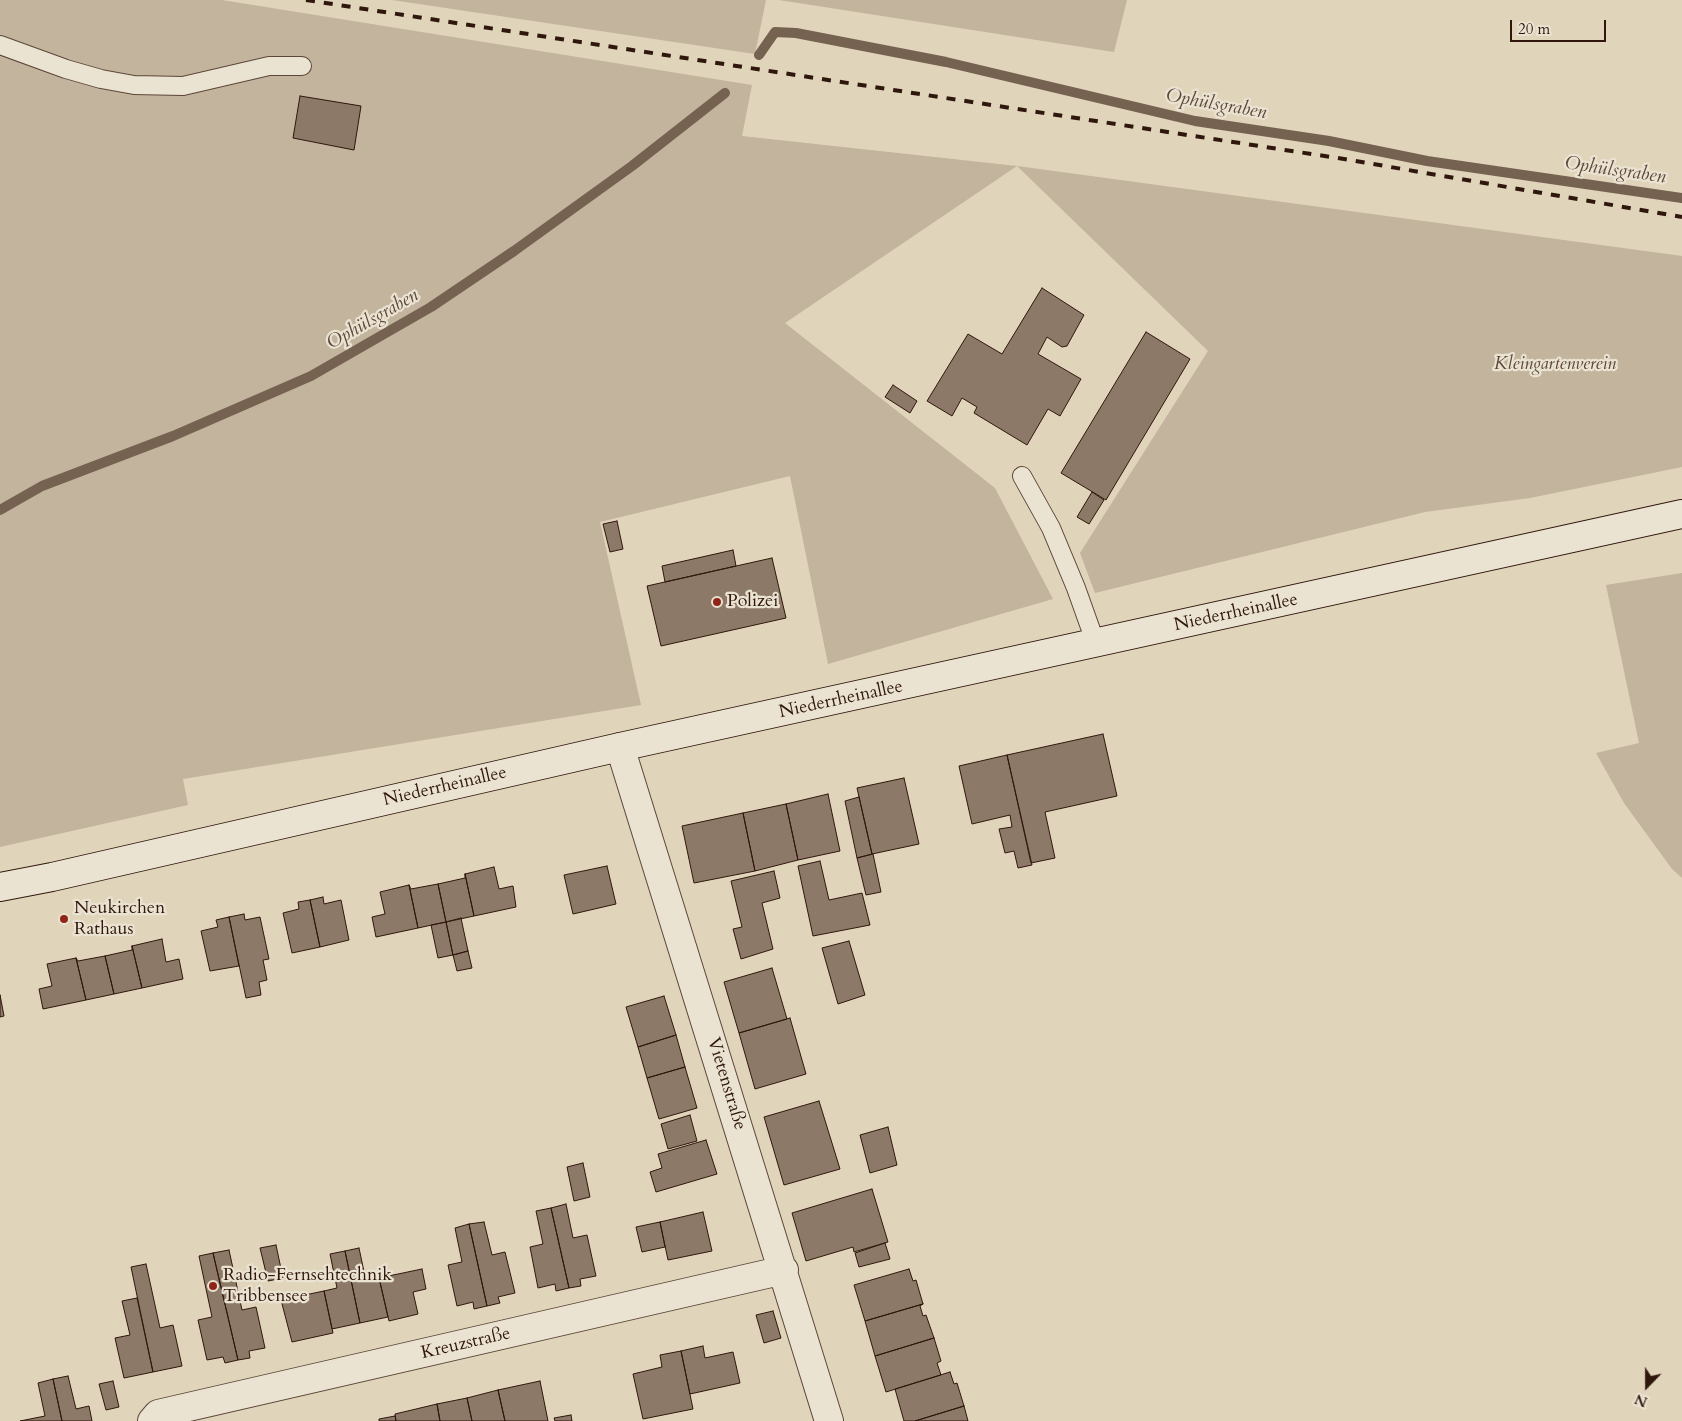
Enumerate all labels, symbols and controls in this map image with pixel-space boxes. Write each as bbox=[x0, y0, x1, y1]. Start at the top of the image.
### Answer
scale bar bbox=[1512, 10, 1608, 42]
text: 20 m bbox=[1518, 19, 1550, 39]
water label: Ophülsgraben bbox=[1164, 85, 1268, 125]
water label: Ophülsgraben bbox=[1563, 153, 1667, 189]
water label: Ophülsgraben bbox=[323, 285, 423, 355]
park label: Kleingartenverein bbox=[1494, 354, 1616, 376]
street label: Niederrheinallee bbox=[1172, 589, 1300, 637]
place label: Polizei bbox=[727, 591, 778, 613]
marker: Polizei bbox=[711, 596, 723, 608]
street label: Niederrheinallee bbox=[777, 676, 905, 724]
street label: Niederrheinallee bbox=[381, 762, 509, 812]
place label: Neukirchen Rathaus bbox=[74, 898, 165, 941]
marker: Neukirchen Rathaus bbox=[58, 913, 70, 925]
street label: Vietenstraße bbox=[702, 1035, 750, 1133]
place label: Radio-Fernsehtechnik Tribbensee bbox=[223, 1265, 392, 1308]
marker: Radio-Fernsehtechnik Tribbensee bbox=[207, 1280, 219, 1292]
street label: Kreuzstraße bbox=[419, 1323, 513, 1365]
north arrow bbox=[1622, 1361, 1672, 1411]
text: N bbox=[1632, 1389, 1650, 1411]

